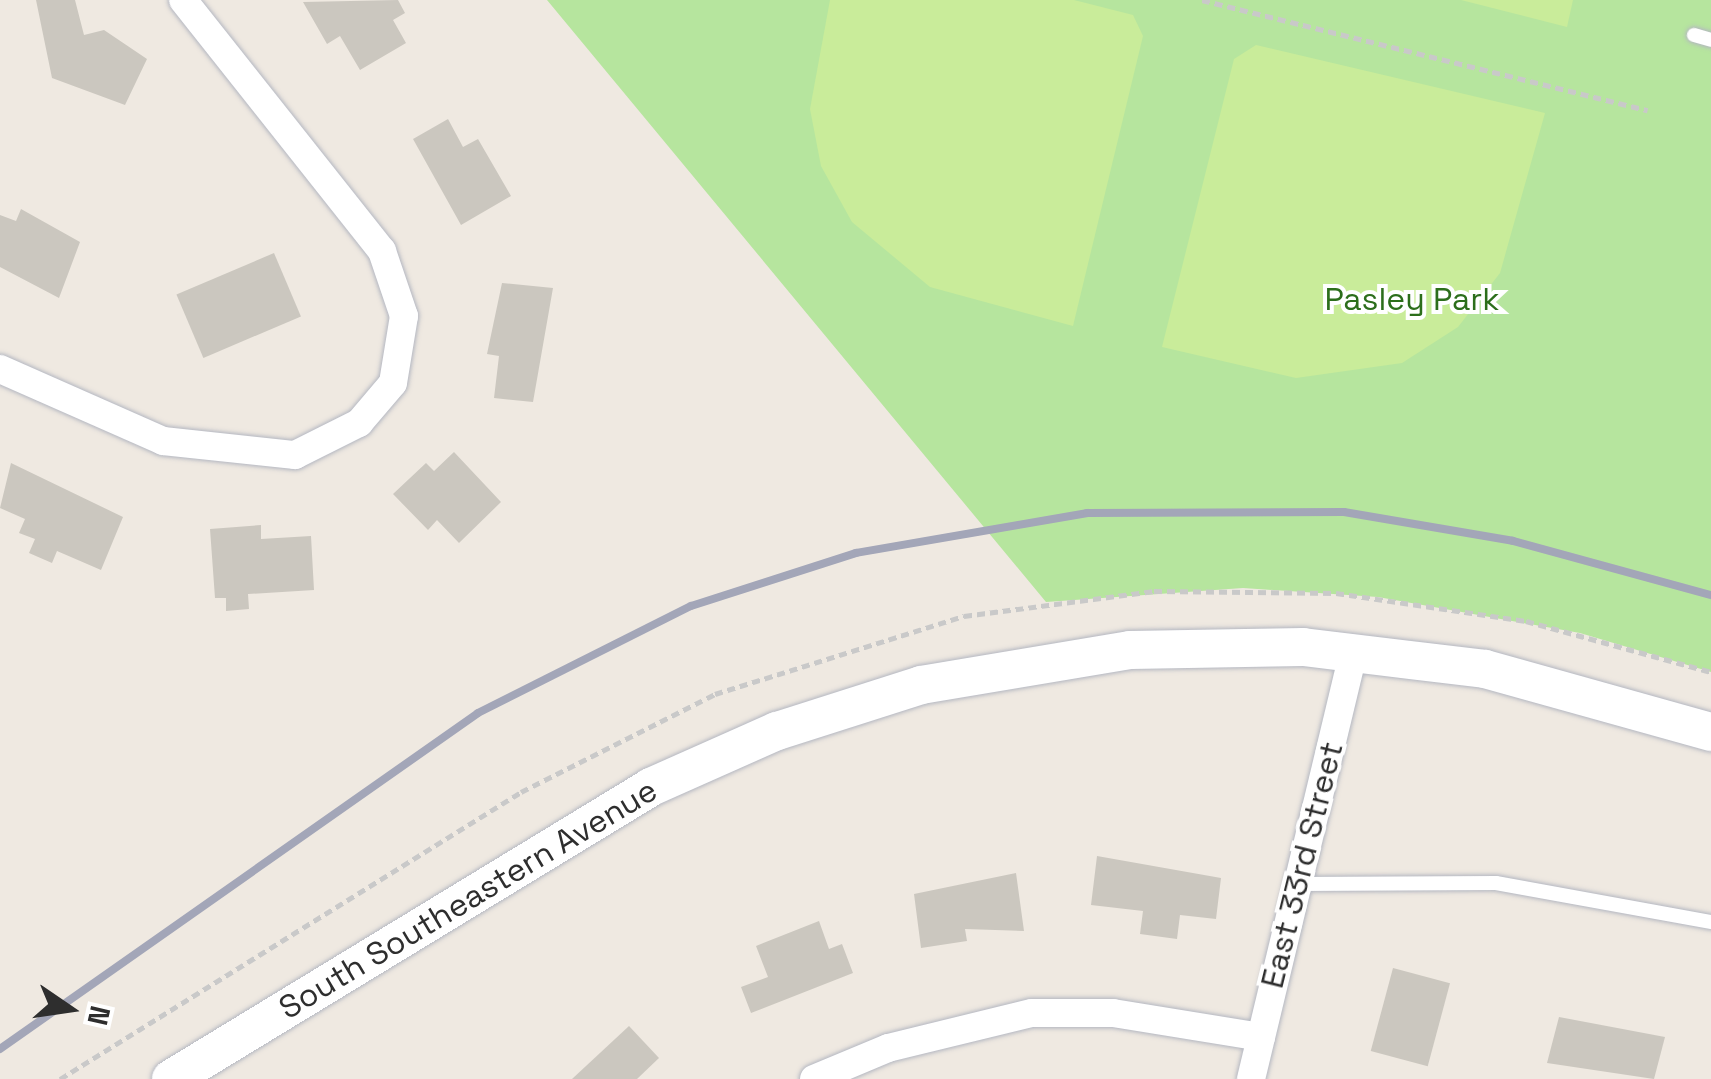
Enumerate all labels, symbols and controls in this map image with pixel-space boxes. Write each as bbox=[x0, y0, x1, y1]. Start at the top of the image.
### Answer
park label: Pasley Park bbox=[1324, 280, 1500, 318]
street label: East 33rd Street bbox=[1253, 738, 1351, 992]
street label: South Southeastern Avenue bbox=[272, 771, 664, 1027]
north arrow bbox=[20, 959, 120, 1059]
text: N bbox=[80, 1003, 119, 1029]

